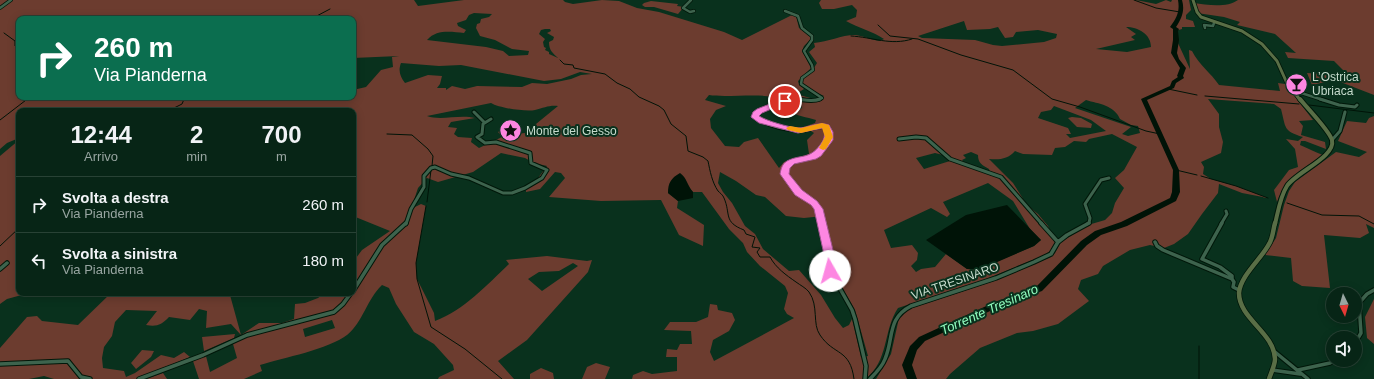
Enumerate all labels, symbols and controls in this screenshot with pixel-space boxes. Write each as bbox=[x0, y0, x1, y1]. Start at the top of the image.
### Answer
icon: right bbox=[28, 32, 80, 84]
text: 260 m bbox=[94, 32, 173, 63]
text: Via Pianderna bbox=[94, 65, 207, 85]
place label: L’Ostrica Ubriaca bbox=[1312, 70, 1359, 98]
bar icon: L’Ostrica Ubriaca bbox=[1284, 71, 1310, 97]
pin bbox=[768, 84, 802, 118]
icon: arrive bbox=[774, 90, 796, 112]
place icon: Monte del Gesso bbox=[497, 118, 523, 144]
text: 12:44 bbox=[70, 121, 132, 148]
text: 2 bbox=[190, 121, 203, 148]
text: 700 bbox=[262, 121, 302, 148]
place label: Monte del Gesso bbox=[526, 124, 617, 138]
text: Arrivo bbox=[84, 149, 118, 164]
text: min bbox=[186, 149, 207, 164]
text: m bbox=[276, 149, 287, 164]
text: Svolta a destra bbox=[62, 189, 169, 206]
icon: right bbox=[28, 194, 50, 216]
text: 260 m bbox=[302, 196, 344, 213]
text: Via Pianderna bbox=[62, 206, 143, 221]
text: Svolta a sinistra bbox=[62, 245, 177, 262]
icon: left bbox=[28, 250, 50, 272]
position arrow bbox=[809, 250, 851, 292]
text: 180 m bbox=[302, 252, 344, 269]
street label: VIA TRESINARO bbox=[909, 259, 1001, 303]
text: Via Pianderna bbox=[62, 262, 143, 277]
water label: Torrente Tresinaro bbox=[938, 281, 1040, 338]
north arrow bbox=[1326, 287, 1362, 323]
map controls bbox=[1326, 287, 1362, 367]
button: sound bbox=[1326, 331, 1362, 367]

